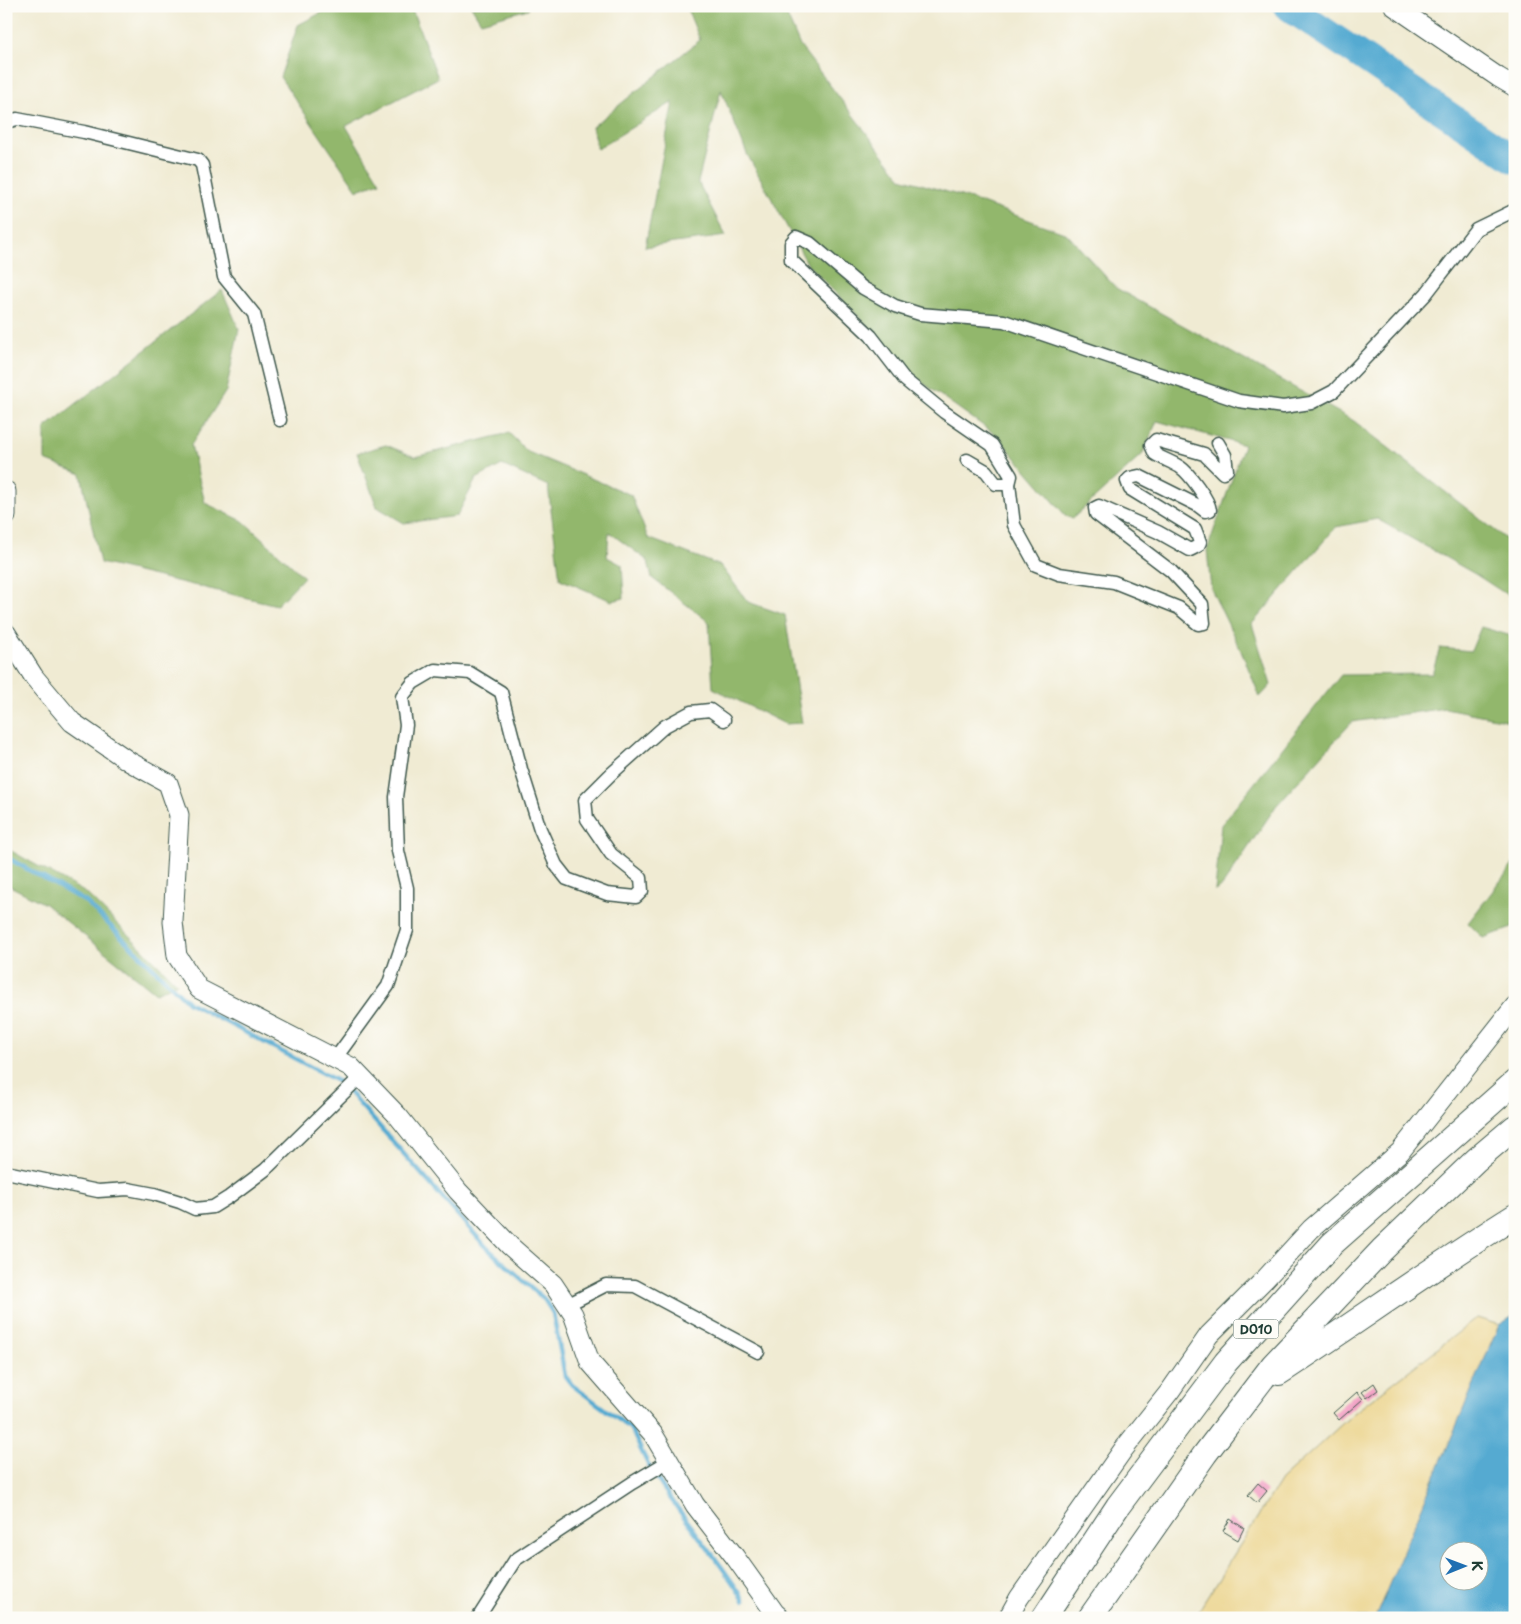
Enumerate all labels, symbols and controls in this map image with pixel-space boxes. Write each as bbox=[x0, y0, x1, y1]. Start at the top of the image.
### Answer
road number: D010 bbox=[1234, 1320, 1278, 1338]
north arrow bbox=[1438, 1542, 1488, 1592]
text: K bbox=[1467, 1560, 1488, 1571]

